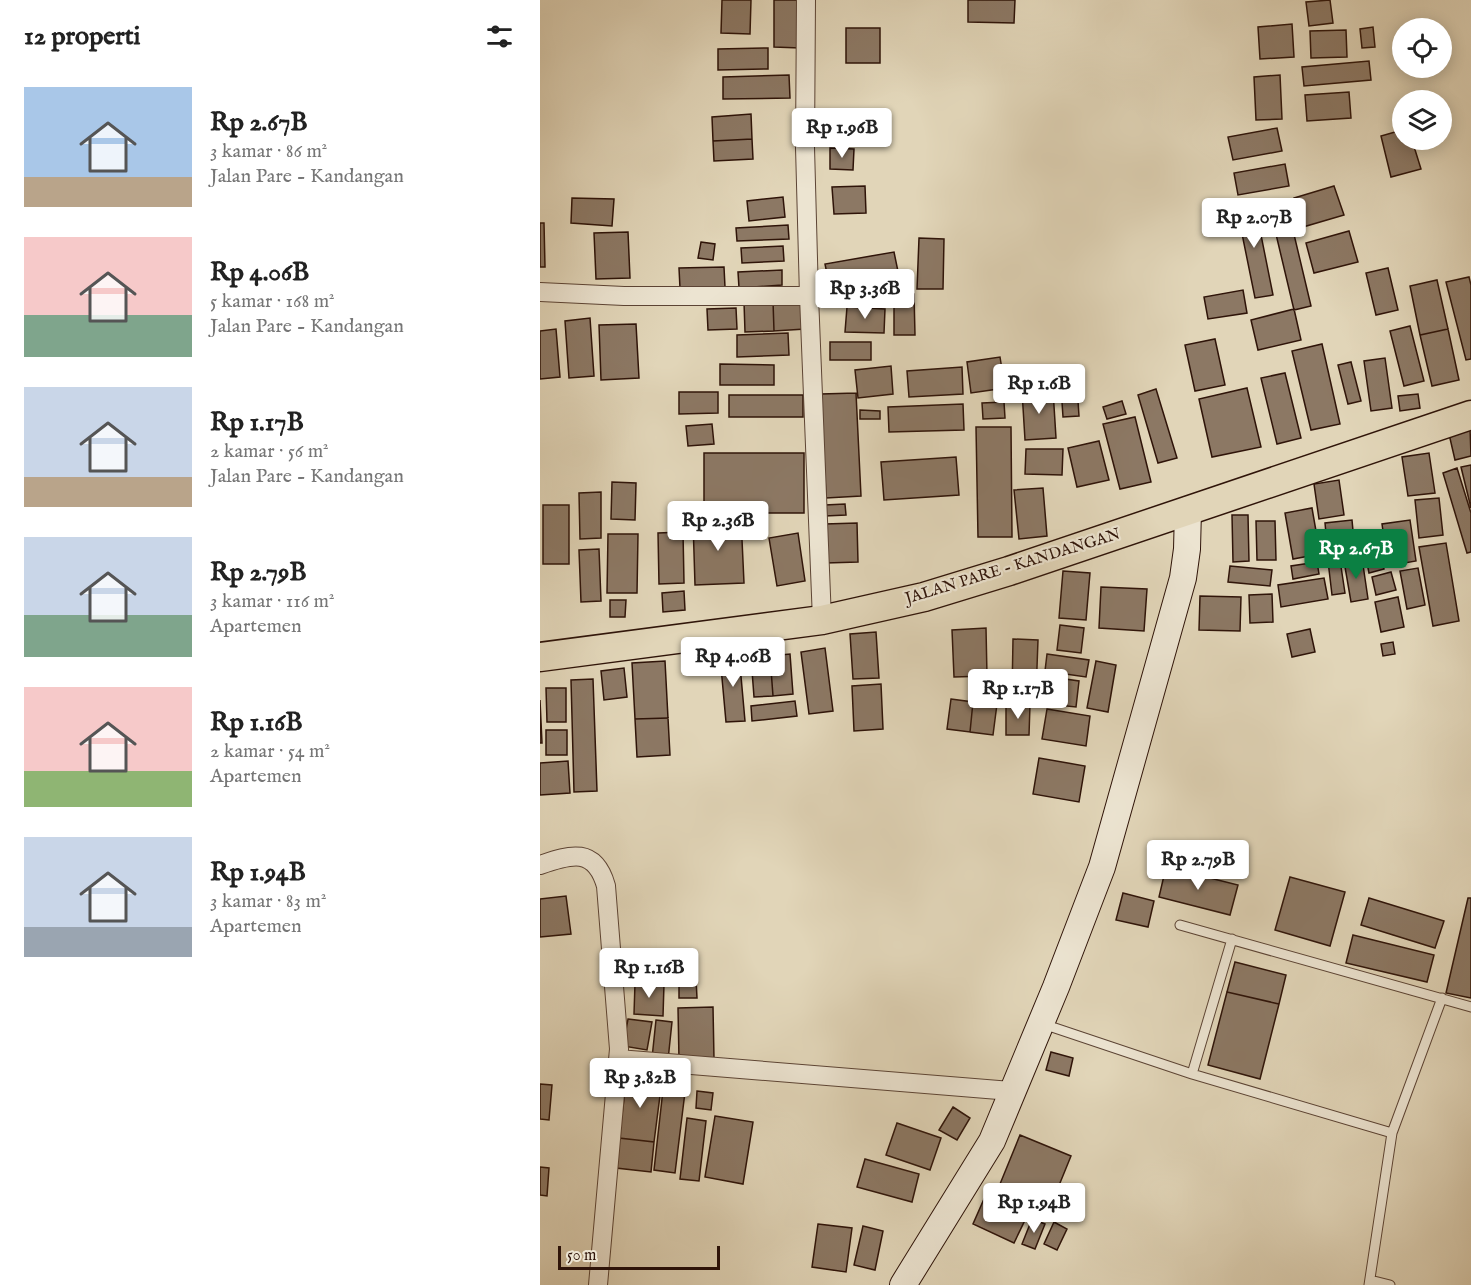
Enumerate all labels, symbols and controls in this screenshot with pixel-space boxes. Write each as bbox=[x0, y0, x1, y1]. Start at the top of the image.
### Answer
map controls bbox=[1392, 18, 1452, 150]
button: locate bbox=[1392, 18, 1452, 78]
text: 12 properti bbox=[24, 20, 141, 53]
icon: filters bbox=[483, 20, 516, 53]
button: layers bbox=[1392, 90, 1452, 150]
text: Rp 2.67B bbox=[210, 106, 308, 139]
pin: Rp 1.96B bbox=[780, 108, 904, 159]
icon: home bbox=[72, 111, 144, 183]
text: Rp 1.96B bbox=[806, 115, 878, 140]
text: 3 kamar · 86 m² bbox=[210, 139, 327, 164]
text: Jalan Pare - Kandangan bbox=[210, 164, 404, 189]
pin: Rp 2.07B bbox=[1192, 198, 1316, 249]
text: Rp 2.07B bbox=[1216, 205, 1292, 230]
text: Rp 4.06B bbox=[210, 256, 309, 289]
icon: home bbox=[72, 261, 144, 333]
pin: Rp 3.36B bbox=[803, 269, 927, 320]
text: Rp 3.36B bbox=[829, 276, 901, 301]
text: 5 kamar · 168 m² bbox=[210, 289, 335, 314]
text: Jalan Pare - Kandangan bbox=[210, 314, 404, 339]
pin: Rp 1.6B bbox=[984, 364, 1094, 415]
text: Rp 1.6B bbox=[1007, 371, 1071, 396]
text: Rp 1.17B bbox=[210, 406, 304, 439]
icon: home bbox=[72, 411, 144, 483]
text: 2 kamar · 56 m² bbox=[210, 439, 329, 464]
text: Jalan Pare - Kandangan bbox=[210, 464, 404, 489]
pin: Rp 2.36B bbox=[656, 501, 780, 552]
text: Rp 2.36B bbox=[681, 508, 755, 533]
street label: JALAN PARE - KANDANGAN bbox=[901, 525, 1123, 610]
pin: Rp 2.67B bbox=[1294, 529, 1418, 580]
text: Rp 2.67B bbox=[1318, 536, 1394, 561]
text: Rp 2.79B bbox=[210, 556, 307, 589]
icon: home bbox=[72, 561, 144, 633]
text: 3 kamar · 116 m² bbox=[210, 589, 335, 614]
text: Apartemen bbox=[210, 614, 302, 639]
pin: Rp 4.06B bbox=[671, 637, 795, 688]
text: Rp 4.06B bbox=[695, 644, 771, 669]
pin: Rp 1.17B bbox=[956, 669, 1080, 720]
text: Rp 1.17B bbox=[982, 676, 1054, 701]
text: Rp 1.16B bbox=[210, 706, 303, 739]
icon: home bbox=[72, 711, 144, 783]
text: 2 kamar · 54 m² bbox=[210, 739, 330, 764]
text: Apartemen bbox=[210, 764, 302, 789]
pin: Rp 2.79B bbox=[1136, 840, 1260, 891]
text: Rp 2.79B bbox=[1161, 847, 1235, 872]
text: Rp 1.94B bbox=[210, 856, 306, 889]
icon: home bbox=[72, 861, 144, 933]
text: 3 kamar · 83 m² bbox=[210, 889, 326, 914]
text: Apartemen bbox=[210, 914, 302, 939]
pin: Rp 1.16B bbox=[587, 948, 711, 999]
text: Rp 1.16B bbox=[613, 955, 685, 980]
pin: Rp 3.82B bbox=[578, 1058, 702, 1109]
text: Rp 3.82B bbox=[604, 1065, 676, 1090]
pin: Rp 1.94B bbox=[972, 1183, 1096, 1234]
text: Rp 1.94B bbox=[997, 1190, 1071, 1215]
scale bar bbox=[558, 1243, 720, 1270]
text: 50 m bbox=[567, 1246, 596, 1266]

